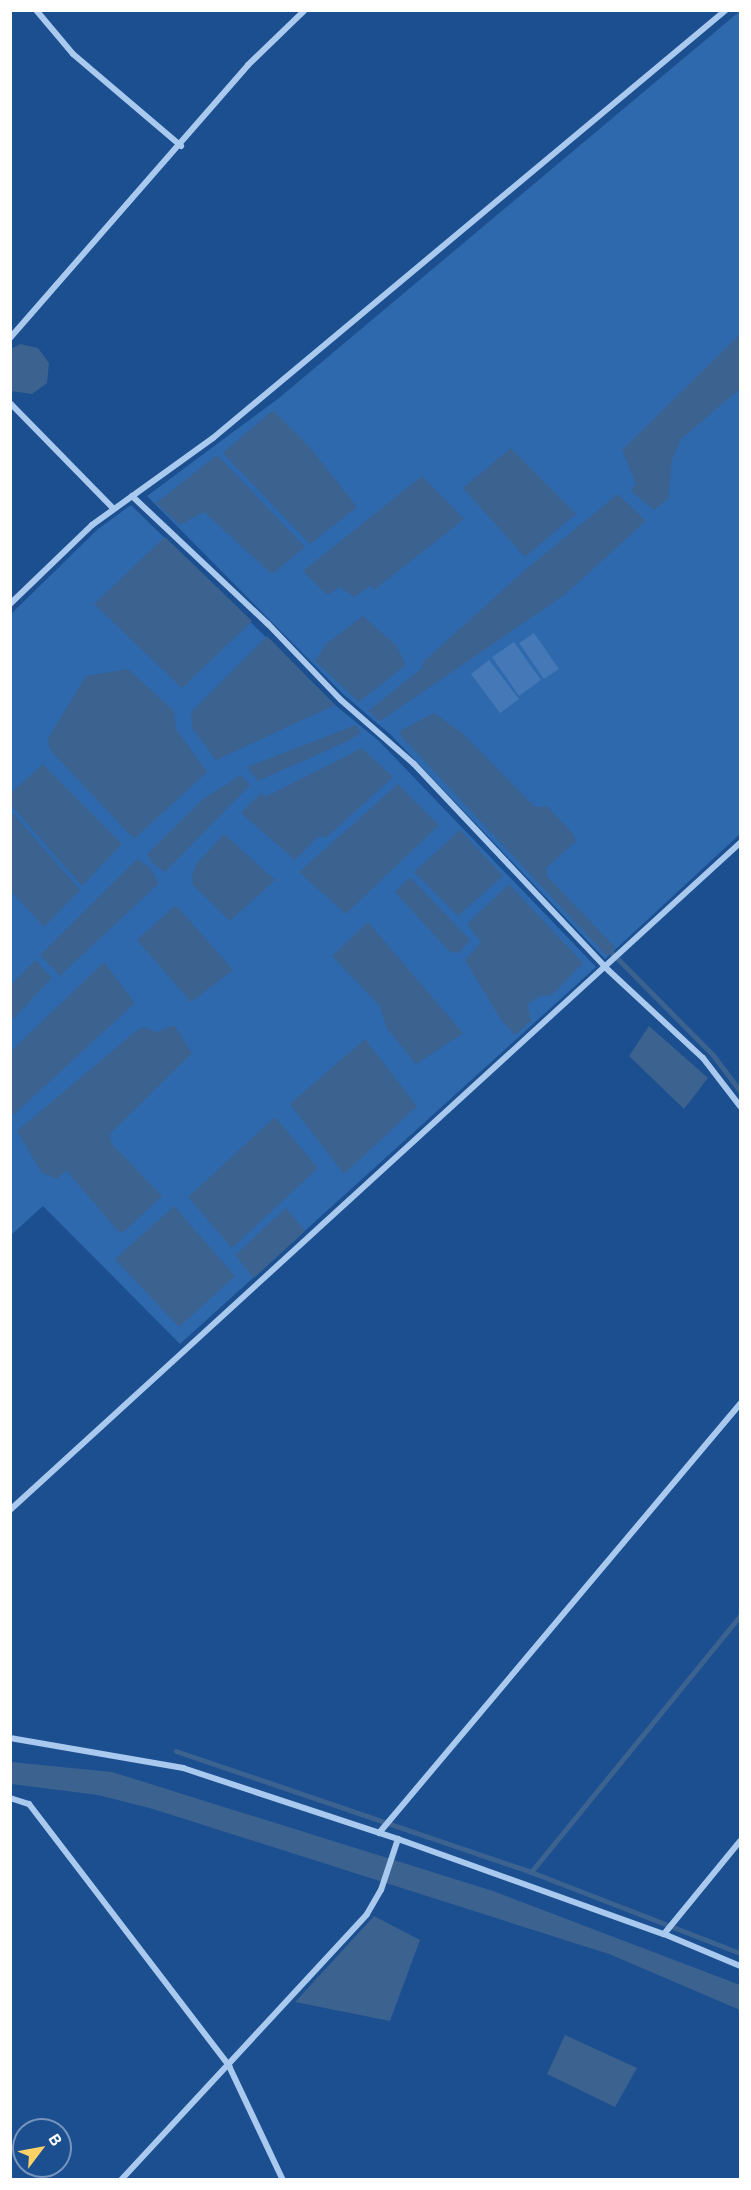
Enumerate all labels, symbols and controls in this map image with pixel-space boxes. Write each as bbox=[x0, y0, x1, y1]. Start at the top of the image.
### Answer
north arrow bbox=[12, 2118, 72, 2178]
text: B bbox=[44, 2130, 67, 2149]

